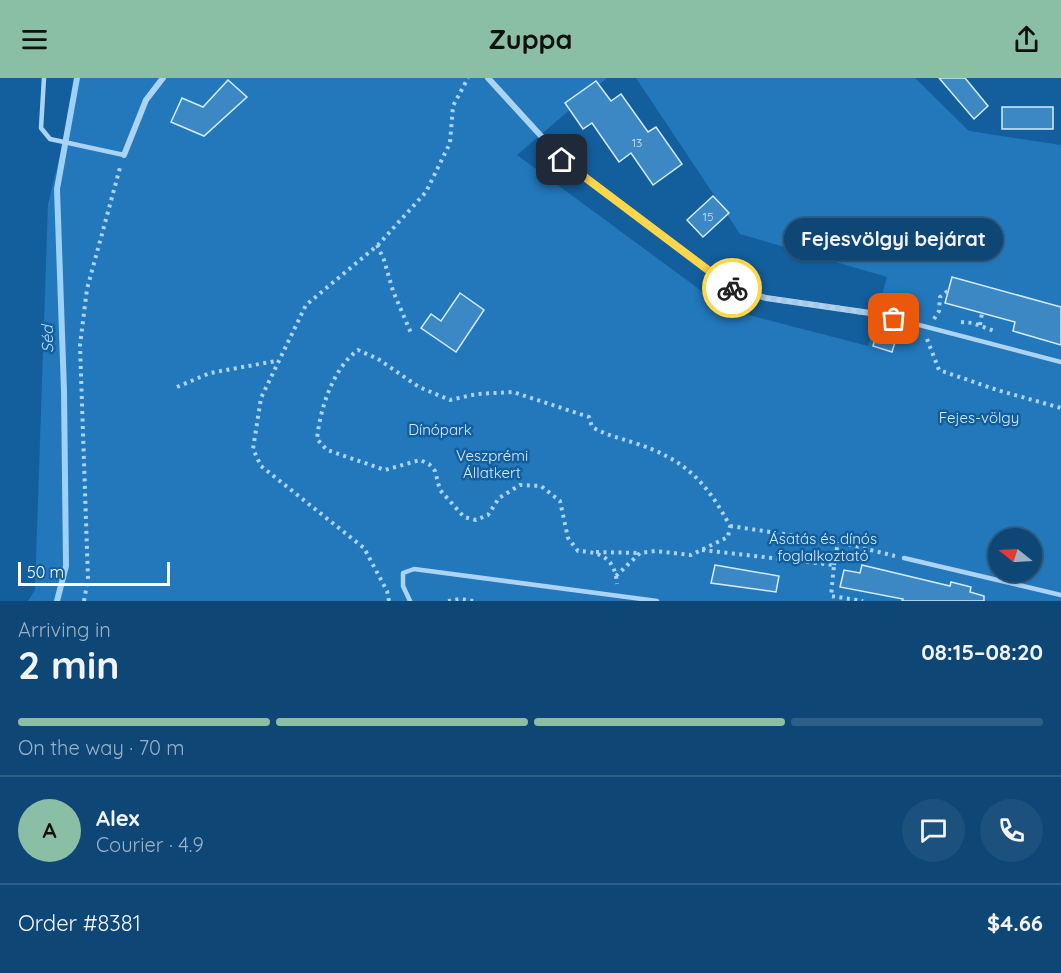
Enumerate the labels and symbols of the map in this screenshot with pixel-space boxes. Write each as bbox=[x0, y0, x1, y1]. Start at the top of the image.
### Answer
pin bbox=[536, 134, 587, 185]
house number: 13 bbox=[632, 135, 642, 150]
house number: 15 bbox=[703, 209, 713, 224]
callout: Fejesvölgyi bejárat bbox=[784, 217, 1004, 259]
courier bbox=[702, 258, 762, 318]
pin bbox=[868, 293, 919, 344]
water label: Séd bbox=[37, 323, 57, 353]
park label: Fejes-völgy bbox=[939, 408, 1019, 427]
park label: Dínópark bbox=[408, 420, 472, 439]
park label: Veszprémi Állatkert bbox=[456, 446, 528, 482]
north arrow bbox=[988, 528, 1042, 582]
park label: Ásatás és dínós foglalkoztató bbox=[769, 529, 877, 565]
scale bar bbox=[18, 559, 170, 586]

